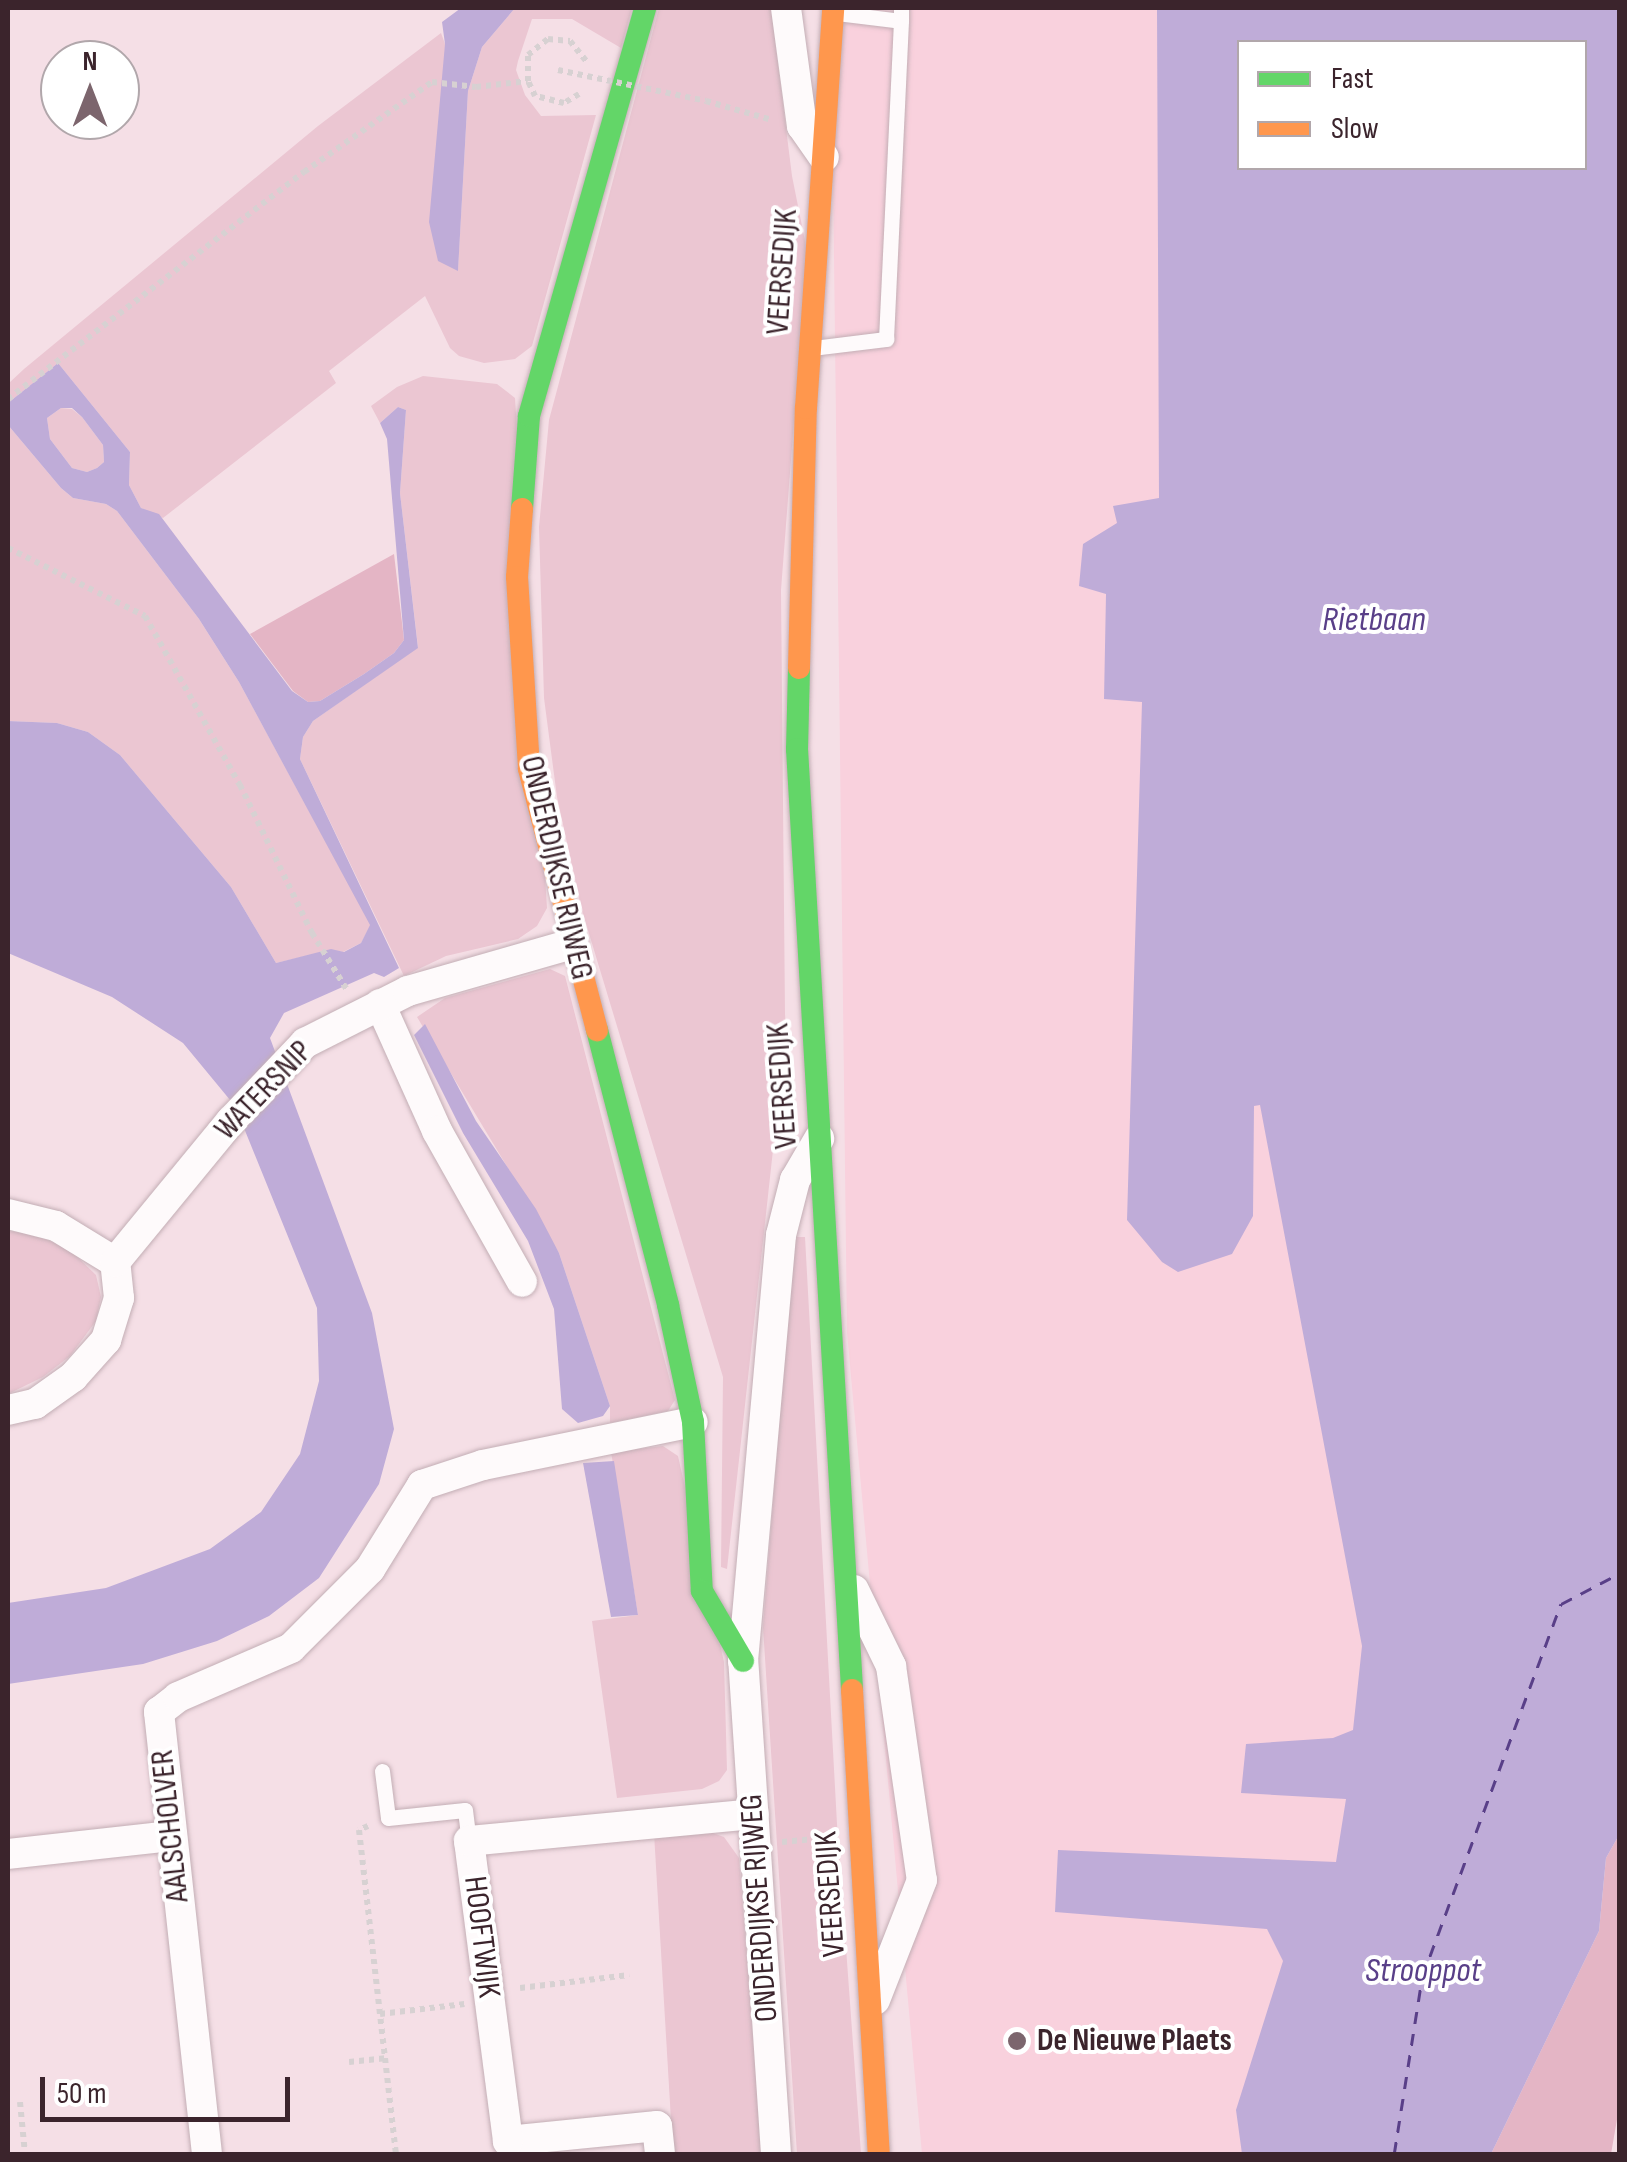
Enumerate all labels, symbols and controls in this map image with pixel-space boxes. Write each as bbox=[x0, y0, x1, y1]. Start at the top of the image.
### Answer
north arrow bbox=[40, 40, 140, 140]
legend bbox=[1237, 40, 1587, 170]
text: N bbox=[83, 45, 97, 78]
text: Fast bbox=[1331, 61, 1373, 97]
text: Slow bbox=[1331, 111, 1379, 147]
street label: VEERSEDIJK bbox=[759, 208, 807, 336]
water label: Rietbaan bbox=[1322, 599, 1426, 641]
street label: ONDERDIJKSE RIJWEG bbox=[512, 752, 600, 984]
street label: VEERSEDIJK bbox=[759, 1022, 807, 1150]
street label: WATERSNIP bbox=[207, 1033, 321, 1149]
street label: AALSCHOLVER bbox=[144, 1748, 198, 1904]
street label: ONDERDIJKSE RIJWEG bbox=[733, 1793, 787, 2023]
street label: VEERSEDIJK bbox=[807, 1830, 855, 1958]
street label: HOOFTWIJK bbox=[455, 1874, 507, 2000]
water label: Strooppot bbox=[1365, 1950, 1481, 1992]
place label: De Nieuwe Plaets bbox=[1037, 2022, 1232, 2060]
marker: De Nieuwe Plaets bbox=[1006, 2030, 1028, 2052]
scale bar bbox=[45, 2057, 295, 2119]
text: 50 m bbox=[57, 2076, 106, 2112]

